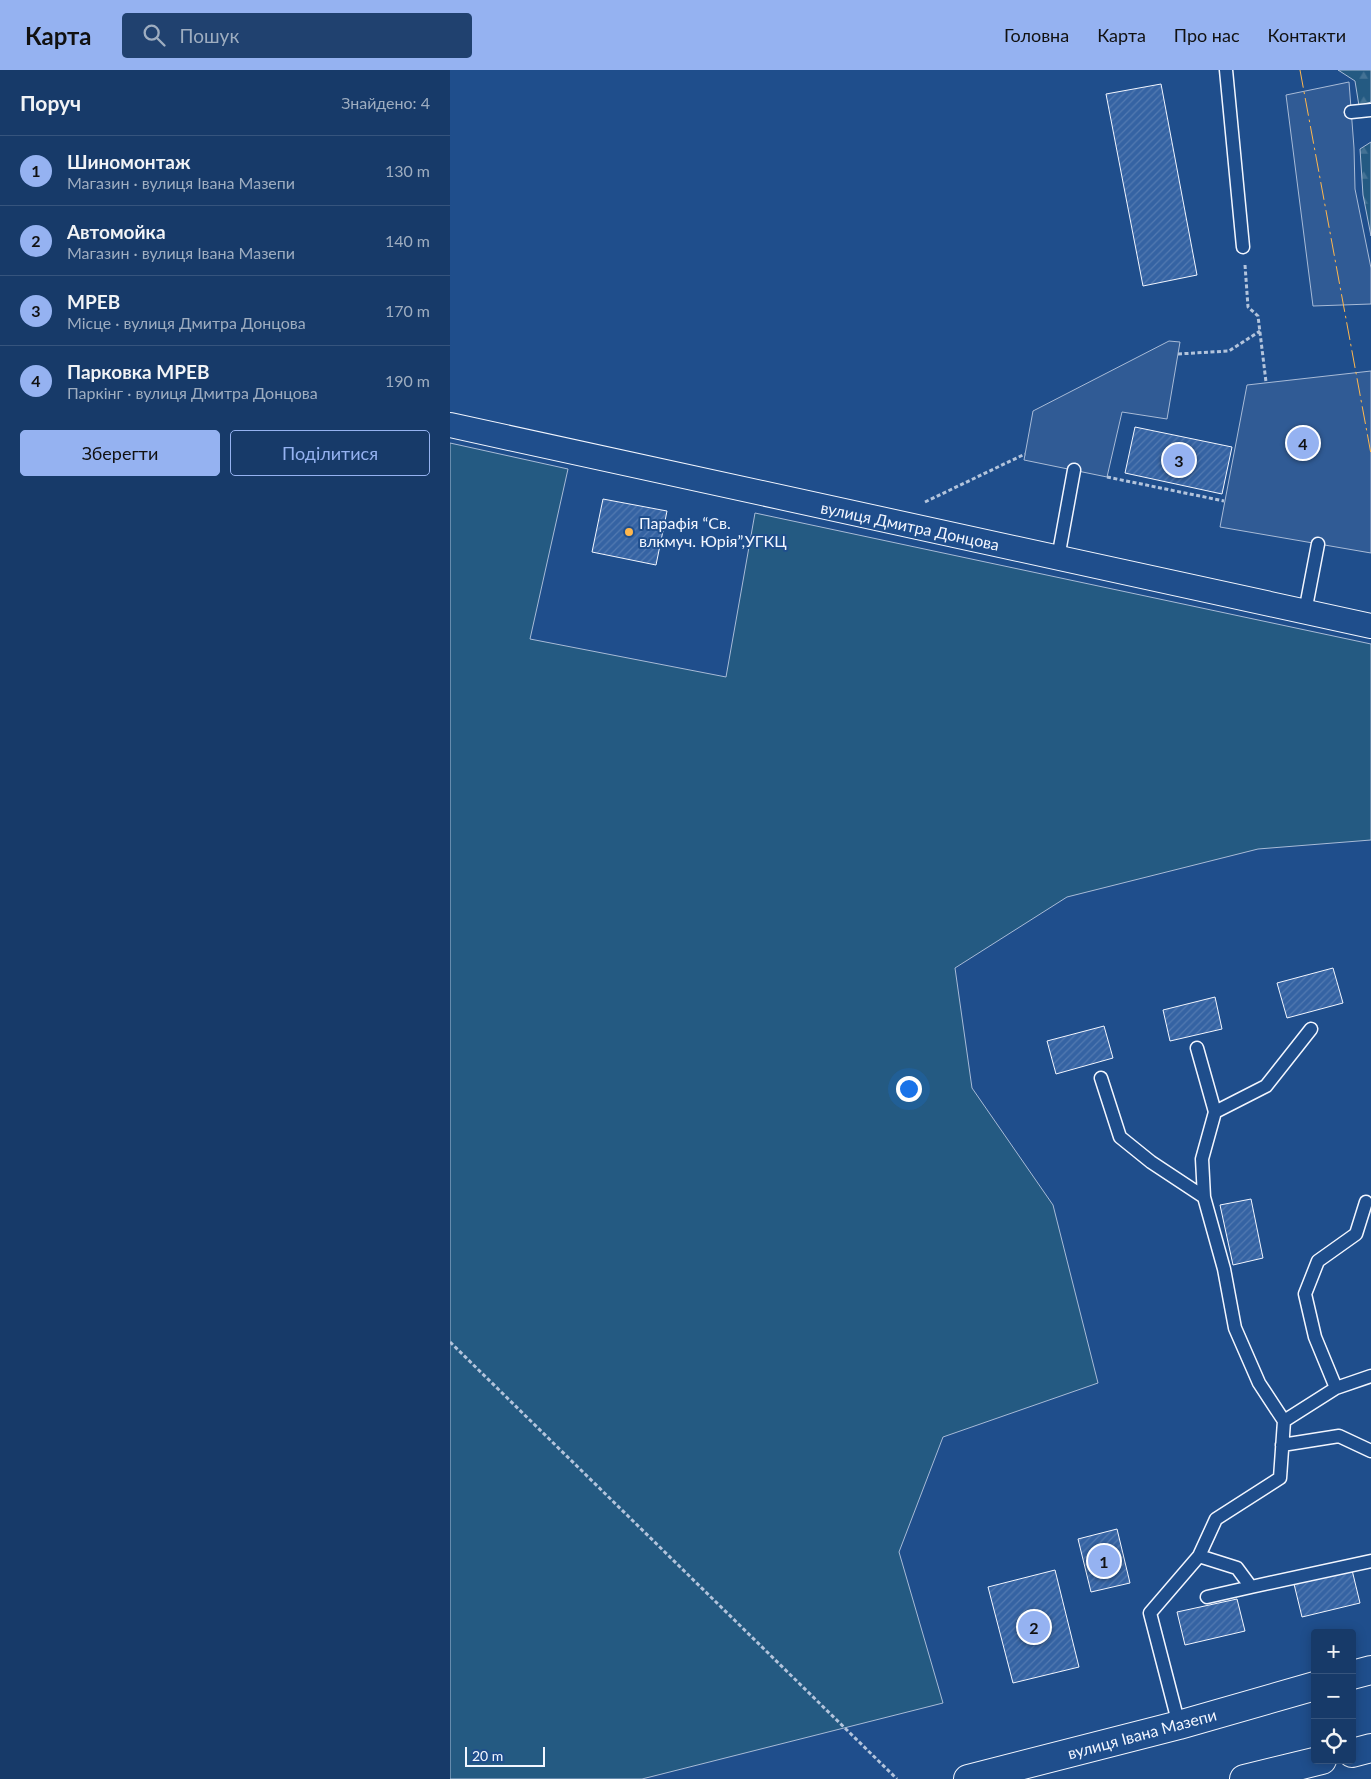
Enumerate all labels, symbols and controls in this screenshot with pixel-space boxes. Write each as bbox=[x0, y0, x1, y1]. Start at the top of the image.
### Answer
search box bbox=[122, 13, 472, 58]
text: Карта bbox=[25, 21, 92, 50]
icon: search bbox=[140, 21, 168, 49]
text: Пошук bbox=[180, 24, 239, 47]
text: Головна bbox=[1004, 24, 1069, 46]
text: Карта bbox=[1097, 24, 1146, 46]
text: Про нас bbox=[1174, 24, 1240, 46]
text: Контакти bbox=[1268, 24, 1346, 46]
text: Поруч bbox=[20, 90, 81, 115]
text: Знайдено: 4 bbox=[341, 93, 430, 112]
text: Шиномонтаж bbox=[67, 150, 191, 173]
text: 1 bbox=[31, 161, 41, 180]
text: 130 m bbox=[385, 161, 430, 180]
text: Магазин · вулиця Івана Мазепи bbox=[67, 173, 295, 192]
text: Автомойка bbox=[67, 220, 166, 243]
text: 2 bbox=[31, 231, 41, 250]
text: 140 m bbox=[385, 231, 430, 250]
text: Магазин · вулиця Івана Мазепи bbox=[67, 243, 295, 262]
text: МРЕВ bbox=[67, 290, 120, 313]
text: 3 bbox=[31, 301, 41, 320]
text: 170 m bbox=[385, 301, 430, 320]
text: Місце · вулиця Дмитра Донцова bbox=[67, 313, 306, 332]
text: Парковка МРЕВ bbox=[67, 360, 210, 383]
text: 4 bbox=[31, 371, 41, 390]
text: 190 m bbox=[385, 371, 430, 390]
text: Паркінг · вулиця Дмитра Донцова bbox=[67, 383, 318, 402]
pin: 4 bbox=[1287, 424, 1319, 462]
button: Зберегти bbox=[20, 430, 220, 476]
button: Поділитися bbox=[230, 430, 430, 476]
pin: 3 bbox=[1163, 441, 1195, 479]
street label: вулиця Дмитра Донцова bbox=[819, 497, 1001, 554]
place label: Парафія “Св. влкмуч. Юрія”,УГКЦ bbox=[639, 513, 787, 550]
marker: Парафія “Св. влкмуч. Юрія”,УГКЦ bbox=[623, 526, 635, 538]
your location bbox=[896, 1076, 922, 1102]
pin: 1 bbox=[1088, 1542, 1120, 1580]
pin: 2 bbox=[1018, 1608, 1050, 1646]
map controls bbox=[1311, 1629, 1356, 1764]
button: + bbox=[1311, 1629, 1356, 1674]
button: − bbox=[1311, 1674, 1356, 1719]
street label: вулиця Івана Мазепи bbox=[1065, 1705, 1218, 1763]
button: locate bbox=[1311, 1719, 1356, 1764]
scale bar bbox=[465, 1744, 545, 1767]
text: 20 m bbox=[472, 1747, 503, 1764]

